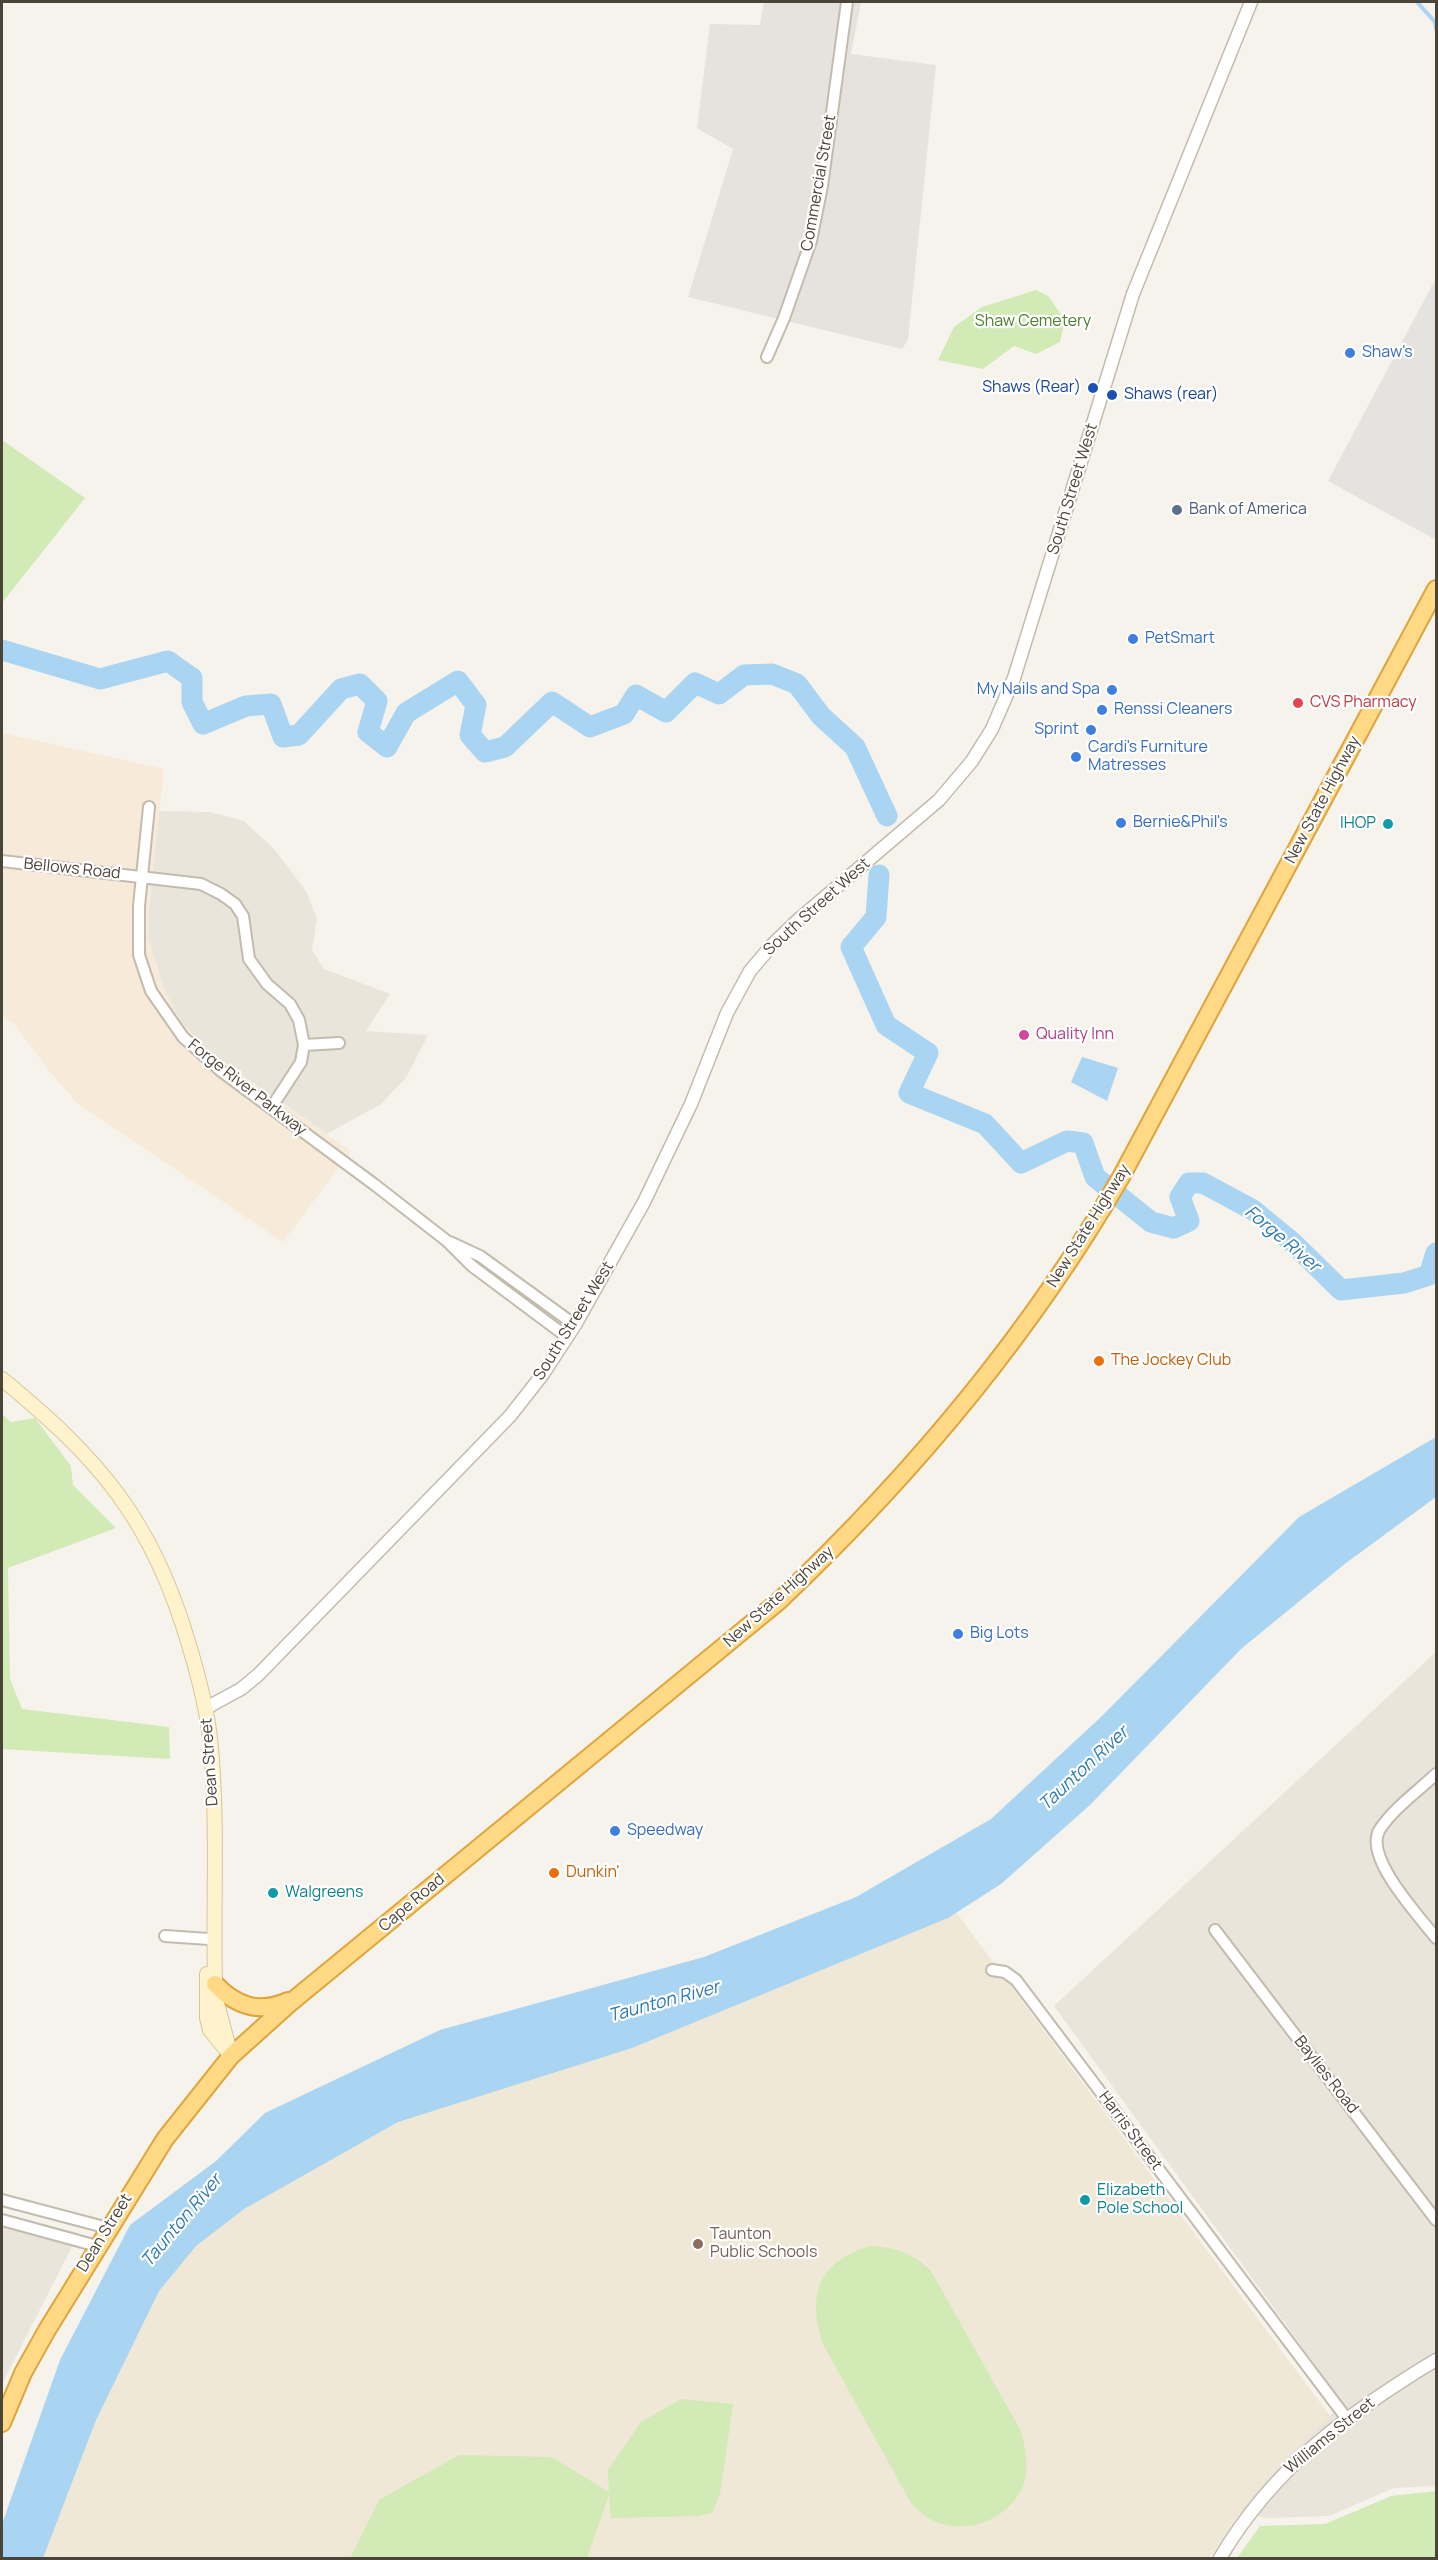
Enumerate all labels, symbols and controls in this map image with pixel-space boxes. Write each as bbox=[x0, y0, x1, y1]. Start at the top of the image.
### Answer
street label: Commercial Street bbox=[798, 113, 840, 253]
park label: Shaw Cemetery bbox=[975, 312, 1091, 332]
place label: Shaw's bbox=[1362, 343, 1413, 363]
marker: Shaw's bbox=[1343, 346, 1357, 360]
place label: Shaws (Rear) bbox=[982, 378, 1081, 398]
marker: Shaws (Rear) bbox=[1086, 381, 1100, 395]
place label: Shaws (rear) bbox=[1124, 385, 1218, 405]
marker: Shaws (rear) bbox=[1105, 388, 1119, 402]
street label: South Street West bbox=[1044, 421, 1102, 557]
place label: Bank of America bbox=[1189, 500, 1307, 520]
marker: Bank of America bbox=[1170, 503, 1184, 517]
place label: PetSmart bbox=[1145, 629, 1215, 649]
marker: PetSmart bbox=[1126, 632, 1140, 646]
place label: My Nails and Spa bbox=[977, 680, 1100, 700]
marker: My Nails and Spa bbox=[1105, 683, 1119, 697]
place label: CVS Pharmacy bbox=[1310, 693, 1417, 713]
marker: CVS Pharmacy bbox=[1291, 696, 1305, 710]
place label: Renssi Cleaners bbox=[1114, 700, 1232, 720]
marker: Renssi Cleaners bbox=[1095, 703, 1109, 717]
place label: Sprint bbox=[1034, 720, 1079, 740]
marker: Sprint bbox=[1084, 723, 1098, 737]
street label: New State Highway bbox=[1281, 733, 1365, 867]
place label: Cardi's Furniture Matresses bbox=[1088, 738, 1208, 776]
marker: Cardi's Furniture Matresses bbox=[1069, 750, 1083, 764]
place label: Bernie&Phil's bbox=[1133, 813, 1228, 833]
place label: IHOP bbox=[1340, 814, 1376, 834]
marker: Bernie&Phil's bbox=[1114, 816, 1128, 830]
marker: IHOP bbox=[1381, 817, 1395, 831]
street label: Bellows Road bbox=[23, 854, 121, 884]
street label: South Street West bbox=[760, 854, 874, 960]
place label: Quality Inn bbox=[1036, 1025, 1114, 1045]
marker: Quality Inn bbox=[1017, 1028, 1031, 1042]
street label: Forge River Parkway bbox=[184, 1036, 310, 1140]
street label: New State Highway bbox=[1043, 1161, 1135, 1291]
water label: Forge River bbox=[1240, 1201, 1324, 1277]
street label: South Street West bbox=[530, 1258, 618, 1384]
place label: The Jockey Club bbox=[1111, 1351, 1231, 1371]
marker: The Jockey Club bbox=[1092, 1354, 1106, 1368]
street label: New State Highway bbox=[720, 1542, 838, 1652]
place label: Big Lots bbox=[970, 1624, 1029, 1644]
marker: Big Lots bbox=[951, 1627, 965, 1641]
street label: Dean Street bbox=[197, 1717, 223, 1807]
water label: Taunton River bbox=[1035, 1722, 1133, 1816]
place label: Speedway bbox=[627, 1821, 703, 1841]
marker: Speedway bbox=[608, 1824, 622, 1838]
place label: Dunkin' bbox=[566, 1863, 620, 1883]
marker: Dunkin' bbox=[547, 1866, 561, 1880]
street label: Cape Road bbox=[375, 1870, 449, 1936]
place label: Walgreens bbox=[285, 1883, 363, 1903]
marker: Walgreens bbox=[266, 1886, 280, 1900]
water label: Taunton River bbox=[606, 1977, 722, 2027]
street label: Baylies Road bbox=[1290, 2032, 1362, 2118]
street label: Harris Street bbox=[1094, 2088, 1166, 2174]
water label: Taunton River bbox=[137, 2170, 227, 2272]
place label: Elizabeth Pole School bbox=[1097, 2181, 1183, 2219]
street label: Dean Street bbox=[73, 2190, 137, 2276]
marker: Elizabeth Pole School bbox=[1078, 2193, 1092, 2207]
place label: Taunton Public Schools bbox=[710, 2225, 817, 2263]
marker: Taunton Public Schools bbox=[691, 2237, 705, 2251]
street label: Williams Street bbox=[1281, 2394, 1379, 2478]

